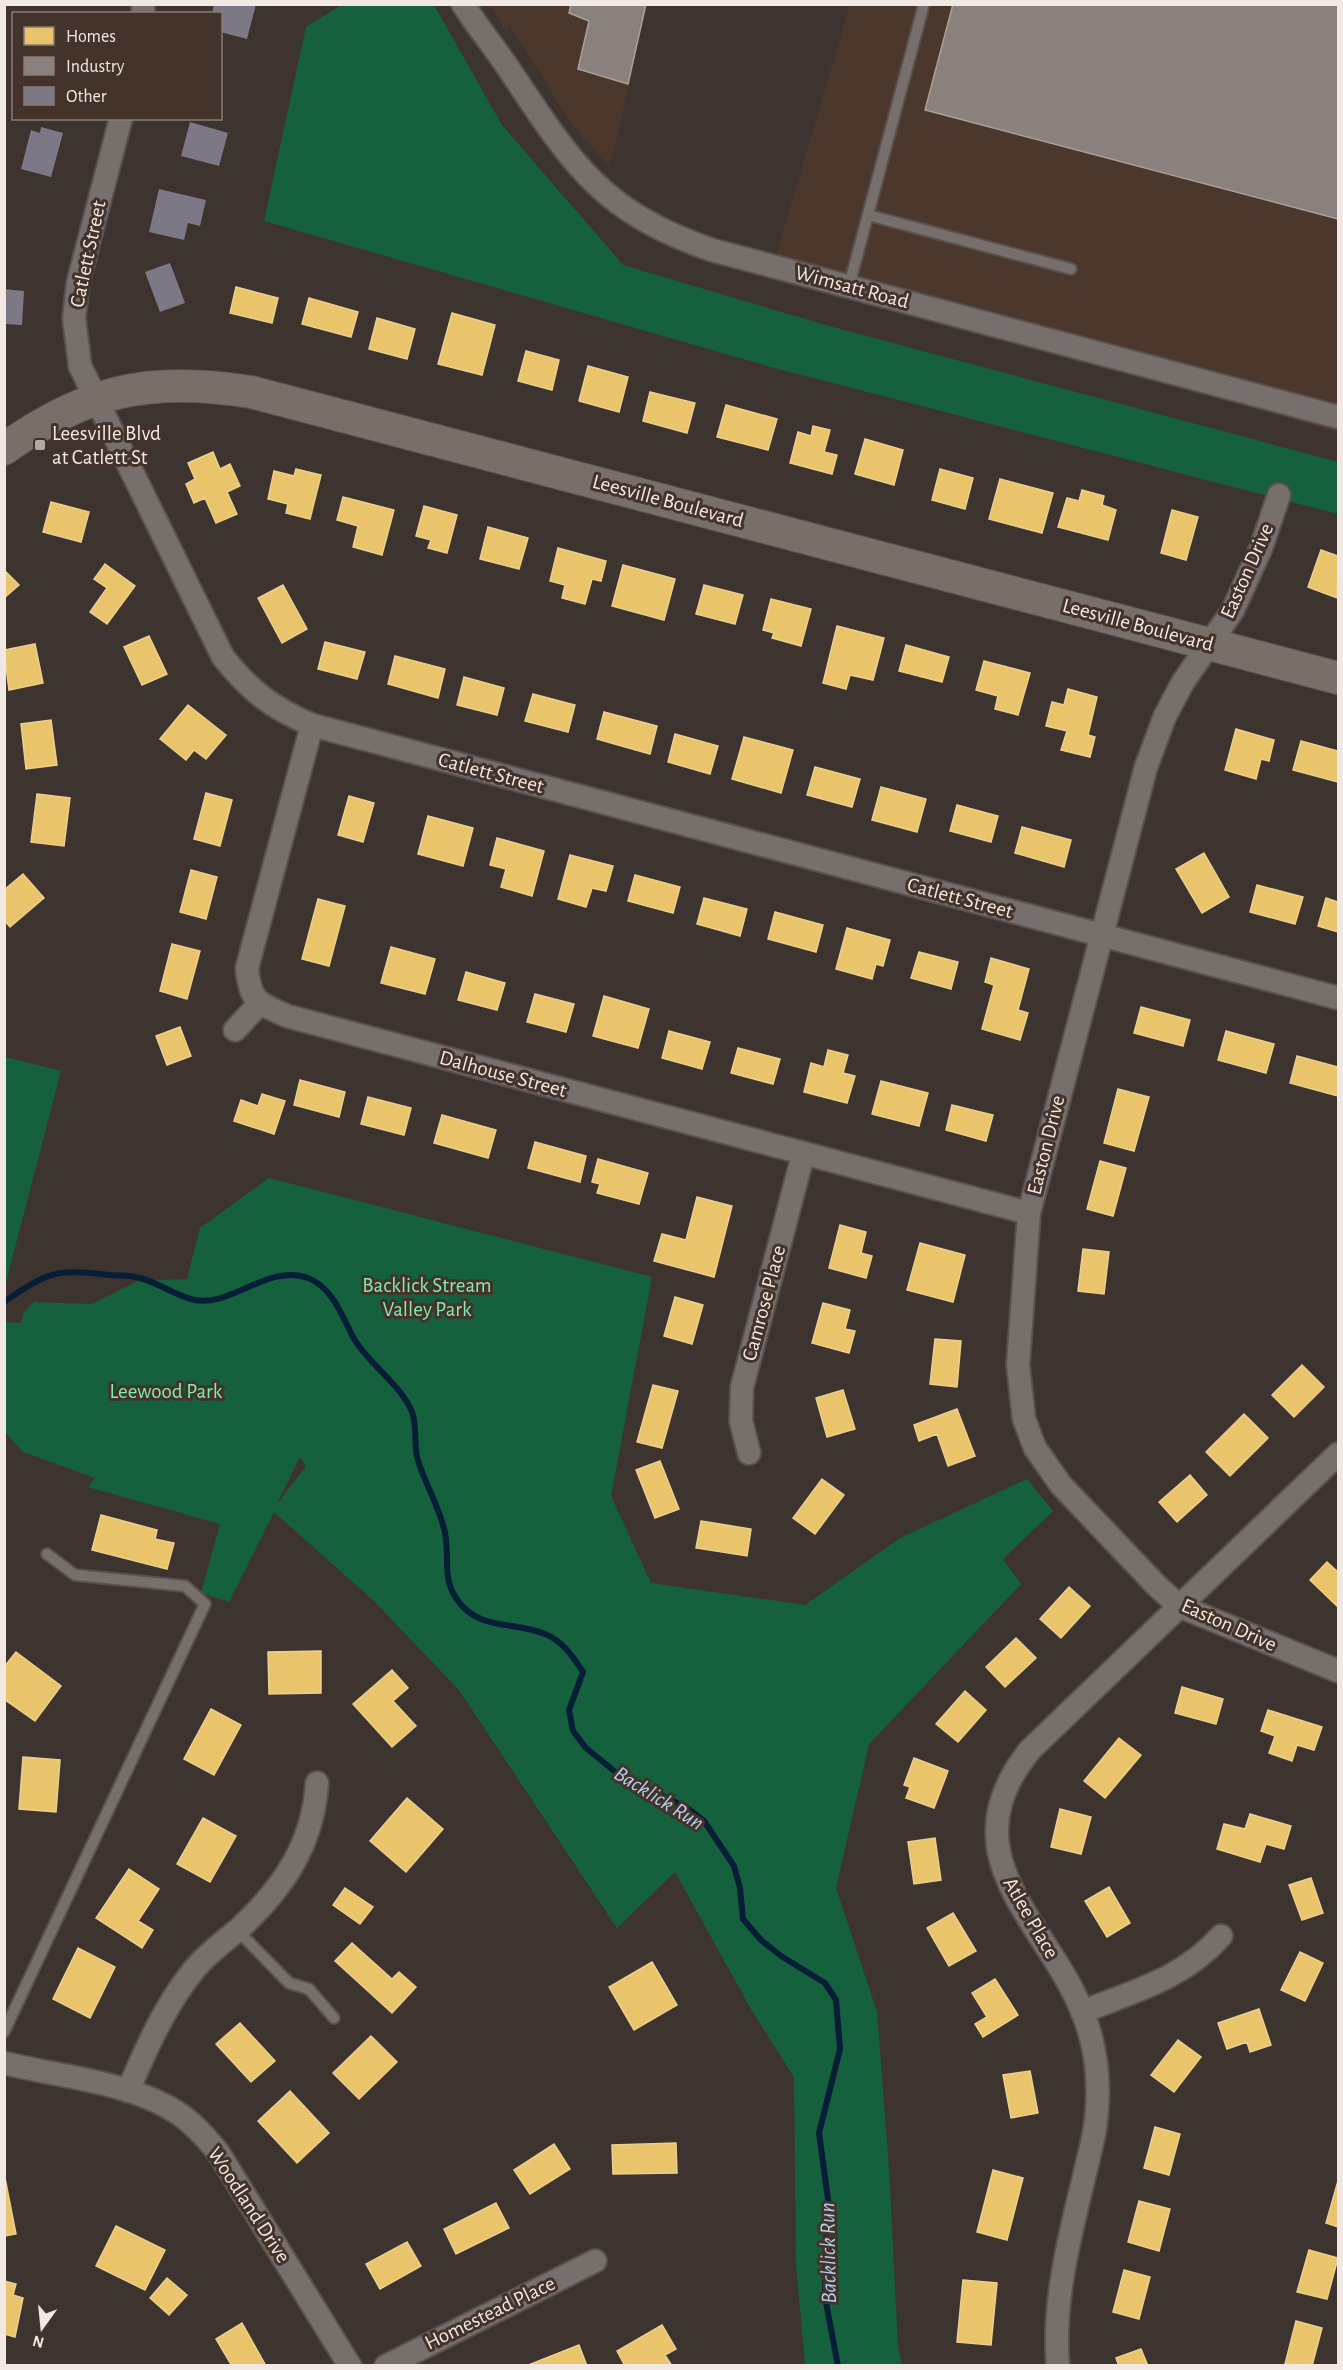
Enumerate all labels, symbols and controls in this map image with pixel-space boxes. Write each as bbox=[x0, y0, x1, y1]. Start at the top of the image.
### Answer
legend bbox=[12, 12, 222, 120]
text: Homes bbox=[66, 28, 116, 46]
text: Industry bbox=[66, 58, 125, 76]
text: Other bbox=[66, 88, 107, 106]
street label: Catlett Street bbox=[66, 198, 110, 309]
street label: Wimsatt Road bbox=[793, 262, 911, 312]
place label: Leesville Blvd at Catlett St bbox=[52, 423, 161, 468]
marker: Leesville Blvd at Catlett St bbox=[33, 438, 47, 452]
street label: Leesville Boulevard bbox=[590, 471, 746, 531]
street label: Easton Drive bbox=[1217, 520, 1277, 622]
street label: Leesville Boulevard bbox=[1060, 595, 1216, 655]
street label: Catlett Street bbox=[436, 749, 546, 797]
street label: Catlett Street bbox=[905, 874, 1015, 922]
street label: Dalhouse Street bbox=[437, 1047, 569, 1101]
street label: Easton Drive bbox=[1024, 1093, 1068, 1197]
street label: Camrose Place bbox=[739, 1243, 789, 1363]
park label: Backlick Stream Valley Park bbox=[362, 1275, 492, 1320]
park label: Leewood Park bbox=[110, 1381, 223, 1402]
street label: Easton Drive bbox=[1178, 1595, 1280, 1655]
water label: Backlick Run bbox=[610, 1762, 708, 1834]
street label: Atlee Place bbox=[999, 1874, 1063, 1962]
street label: Woodland Drive bbox=[204, 2144, 294, 2266]
water label: Backlick Run bbox=[816, 2202, 840, 2304]
street label: Homestead Place bbox=[422, 2272, 558, 2354]
north arrow bbox=[12, 2298, 72, 2358]
text: N bbox=[31, 2332, 46, 2351]

